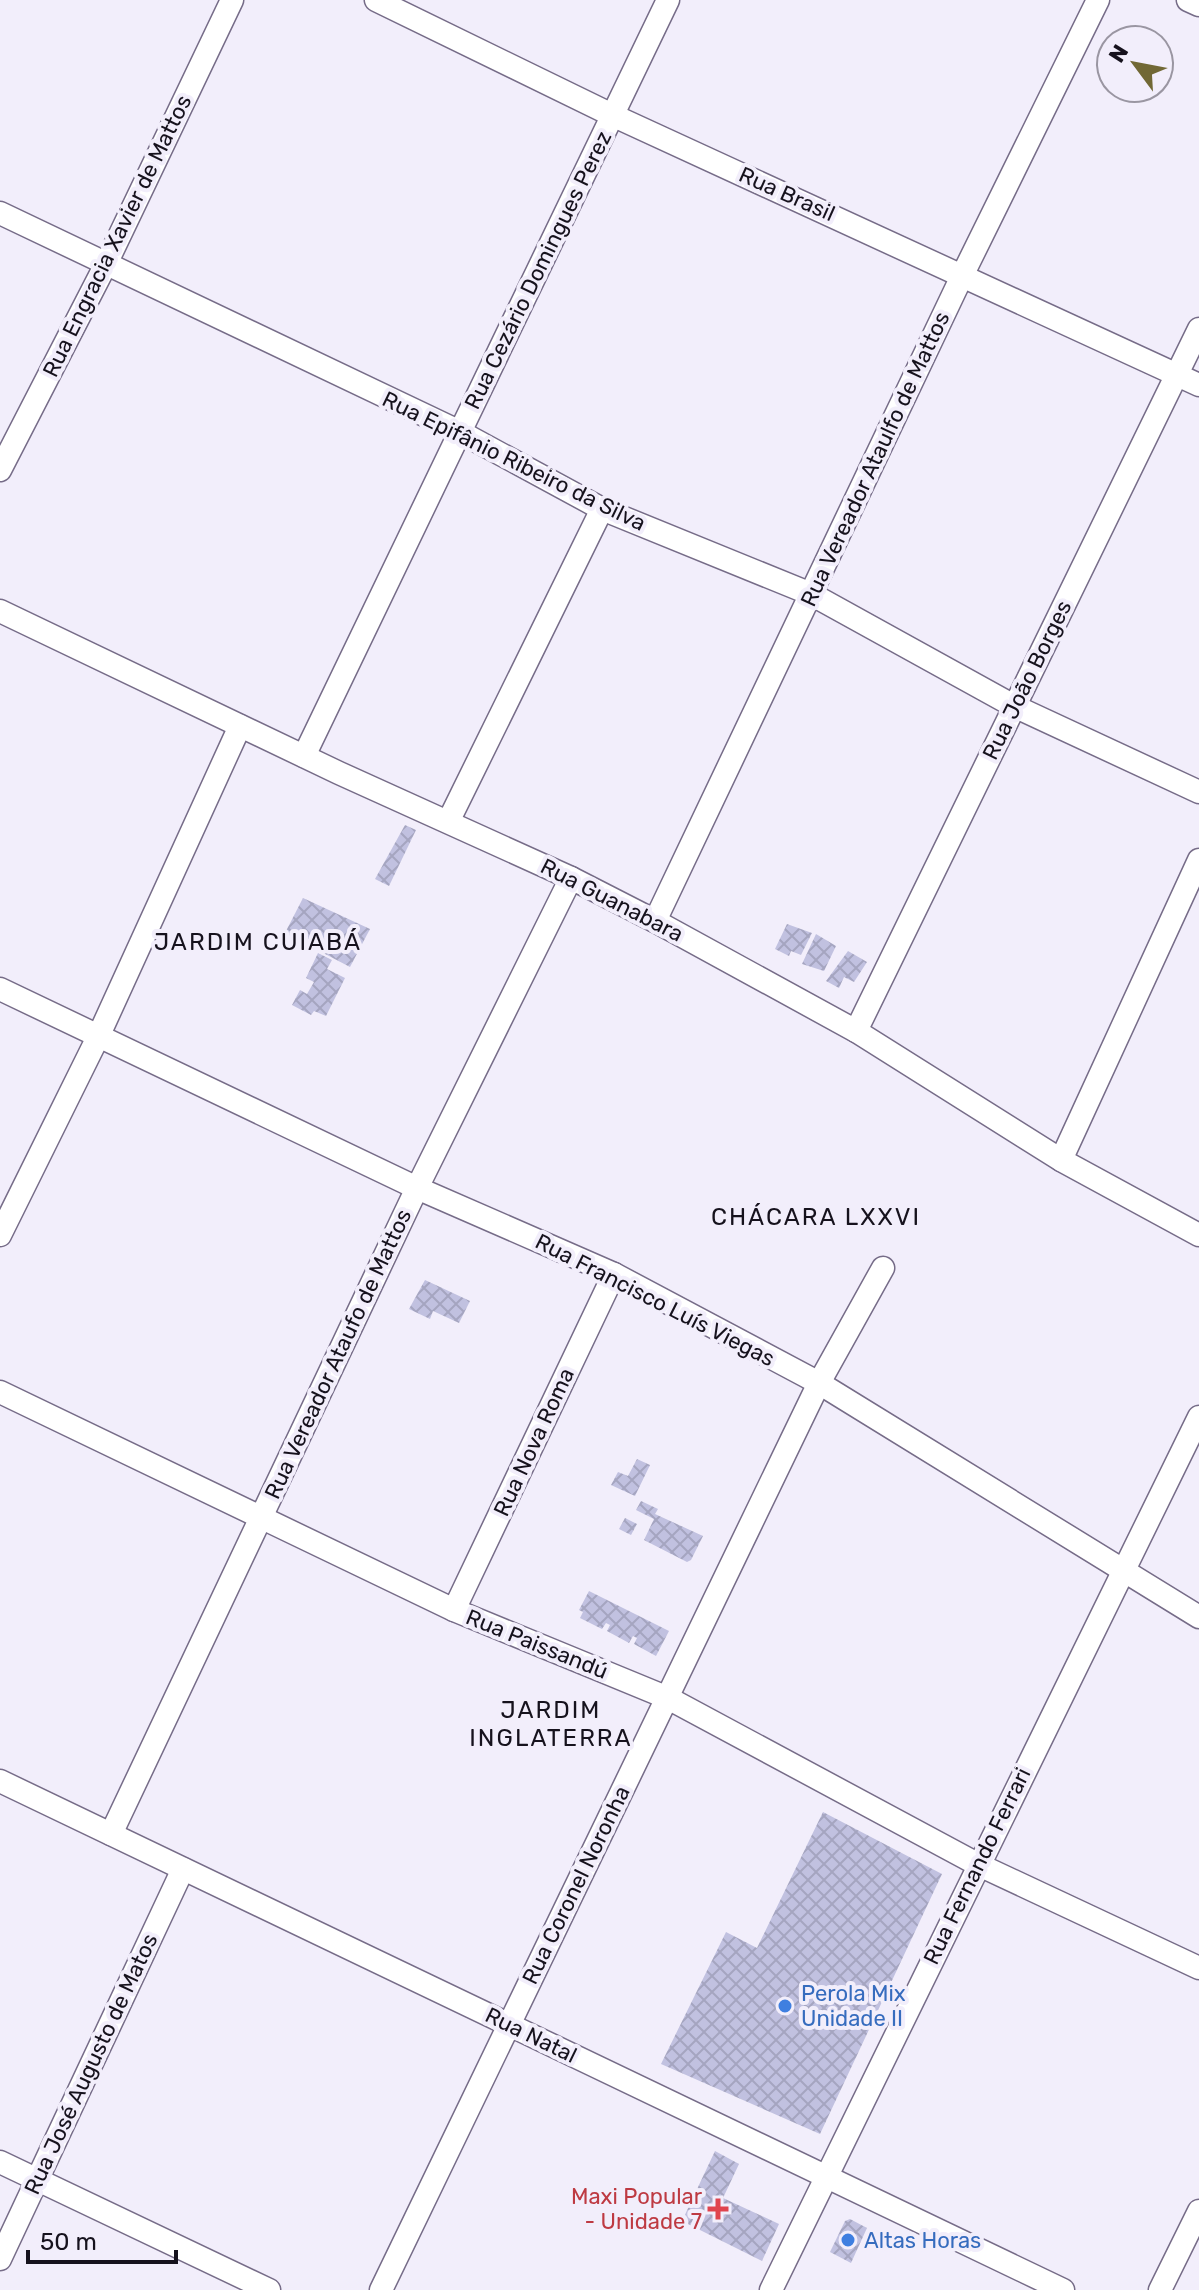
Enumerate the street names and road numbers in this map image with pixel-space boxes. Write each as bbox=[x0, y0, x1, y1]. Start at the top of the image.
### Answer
street label: Rua Engracia Xavier de Mattos bbox=[37, 91, 197, 381]
street label: Rua Cezário Domingues Perez bbox=[459, 126, 617, 414]
street label: Rua Brasil bbox=[735, 161, 839, 227]
street label: Rua Vereador Ataulfo de Mattos bbox=[795, 307, 955, 611]
street label: Rua Epifânio Ribeiro da Silva bbox=[378, 385, 650, 537]
street label: Rua João Borges bbox=[977, 596, 1077, 764]
street label: Rua Guanabara bbox=[536, 852, 688, 948]
street label: Rua Vereador Ataufo de Mattos bbox=[259, 1205, 417, 1503]
street label: Rua Francisco Luís Viegas bbox=[531, 1228, 779, 1372]
street label: Rua Nova Roma bbox=[488, 1364, 580, 1520]
street label: Rua Paissandú bbox=[462, 1603, 612, 1685]
street label: Rua Fernando Ferrari bbox=[918, 1763, 1036, 1969]
street label: Rua Coronel Noronha bbox=[516, 1781, 636, 1989]
street label: Rua José Augusto de Matos bbox=[19, 1929, 163, 2199]
street label: Rua Natal bbox=[481, 2001, 581, 2069]

